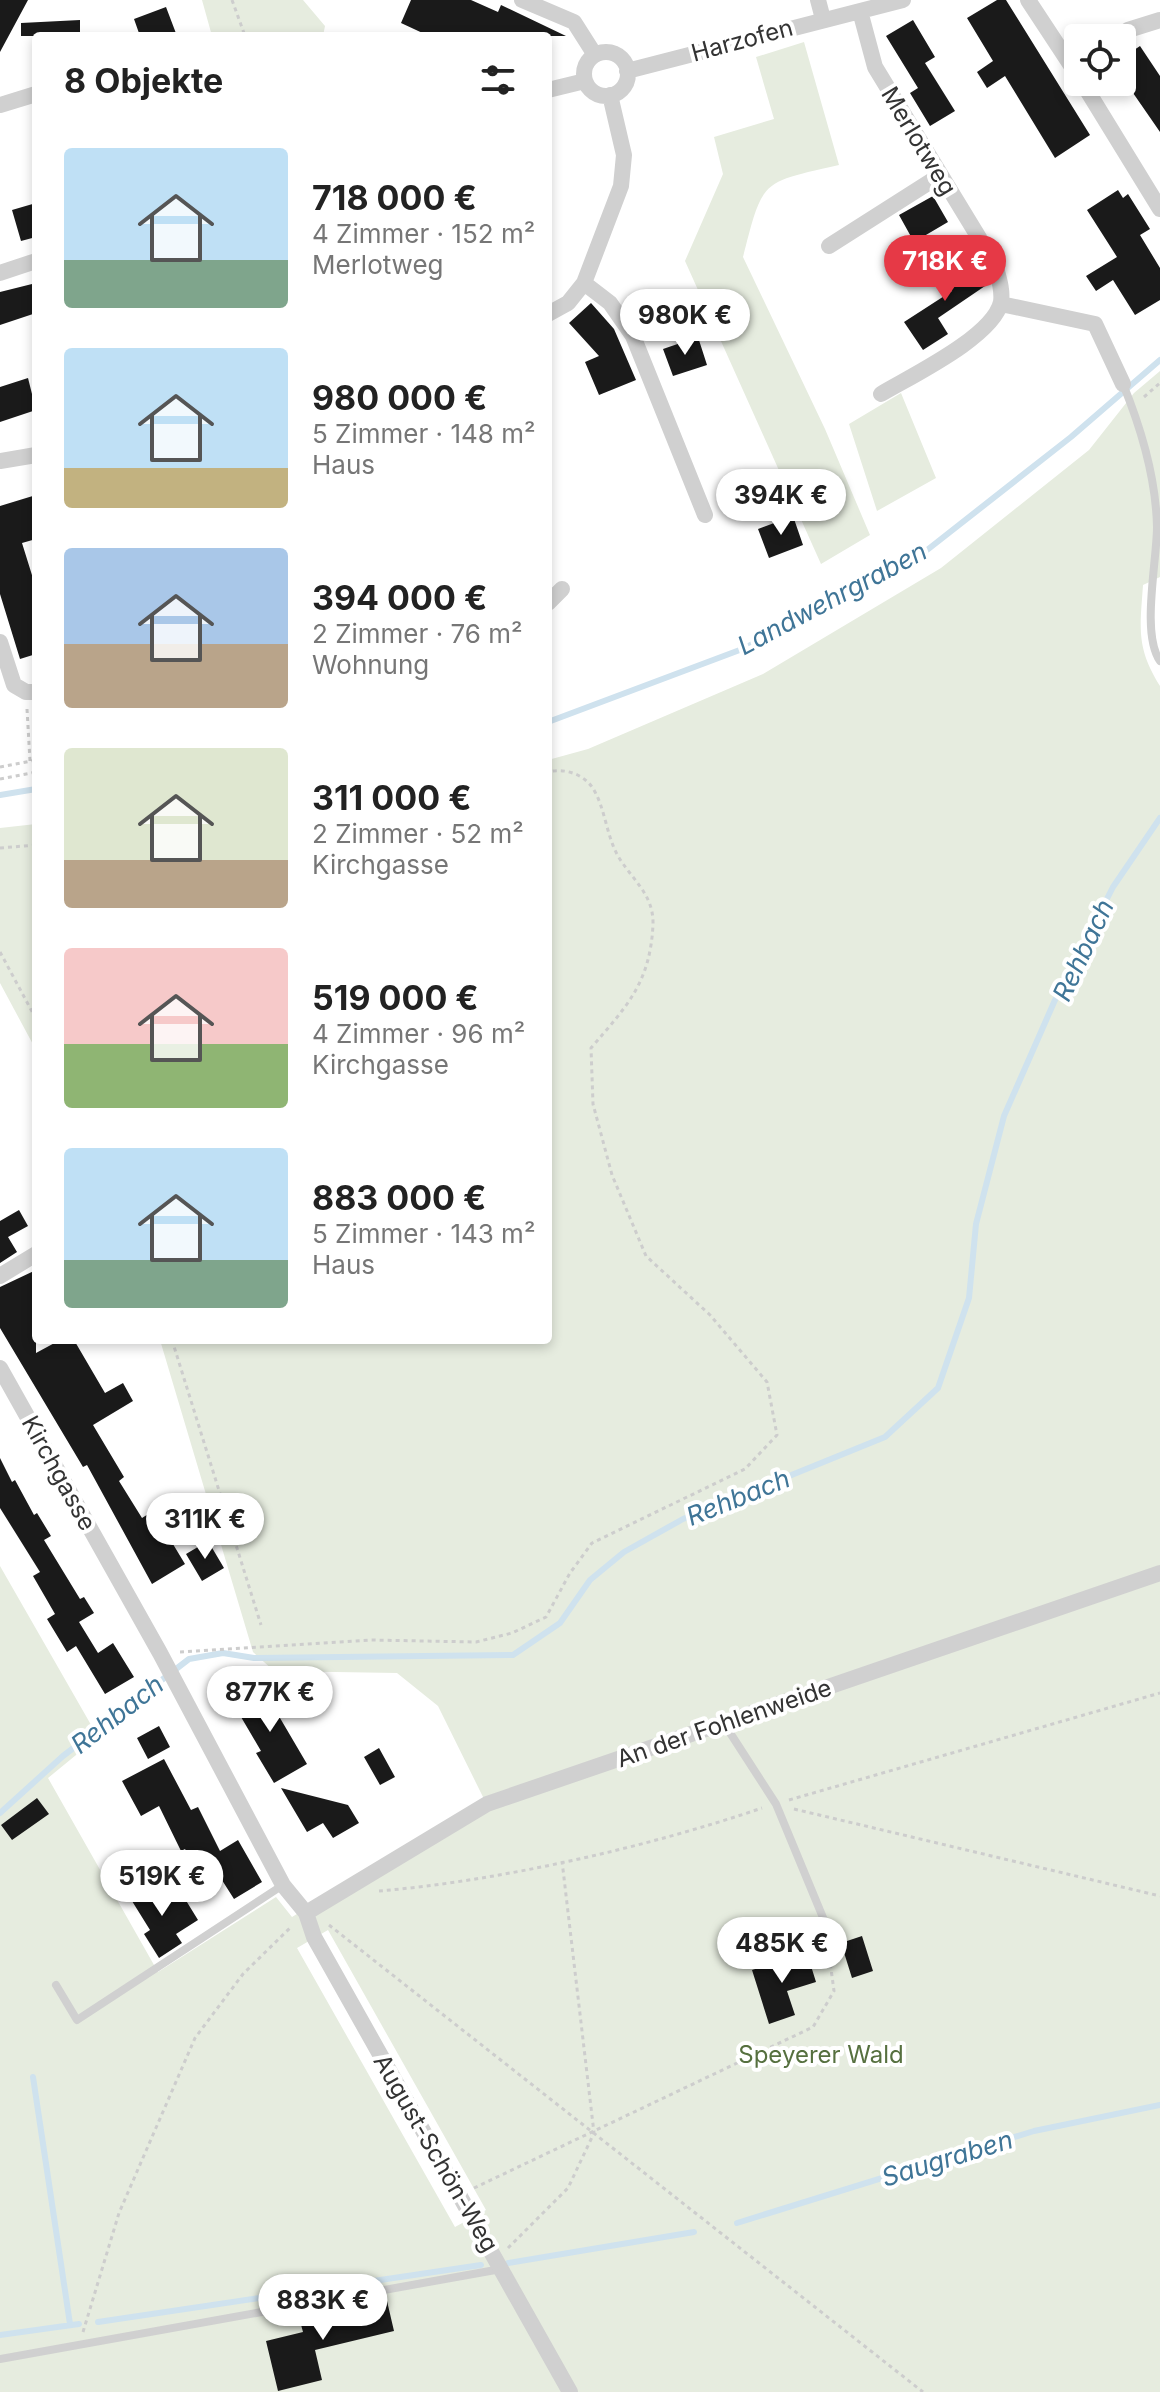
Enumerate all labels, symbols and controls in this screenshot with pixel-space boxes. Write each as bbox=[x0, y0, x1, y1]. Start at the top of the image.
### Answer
street label: Harzofen bbox=[688, 13, 796, 67]
map controls bbox=[1064, 24, 1136, 96]
button: locate bbox=[1064, 24, 1136, 96]
icon: filters bbox=[476, 58, 520, 102]
text: 8 Objekte bbox=[64, 60, 223, 101]
street label: Merlotweg bbox=[875, 81, 963, 201]
text: 718 000 € bbox=[312, 177, 477, 218]
icon: home bbox=[128, 180, 224, 276]
text: 4 Zimmer · 152 m² bbox=[312, 218, 535, 249]
pin: 718K € bbox=[880, 235, 1010, 303]
text: 718K € bbox=[902, 245, 988, 276]
text: Merlotweg bbox=[312, 249, 444, 280]
pin: 980K € bbox=[620, 289, 750, 357]
text: 980K € bbox=[638, 299, 732, 330]
text: 980 000 € bbox=[312, 377, 487, 418]
icon: home bbox=[128, 380, 224, 476]
text: 5 Zimmer · 148 m² bbox=[312, 418, 535, 449]
text: Haus bbox=[312, 449, 375, 480]
pin: 394K € bbox=[716, 469, 846, 537]
text: 394K € bbox=[734, 479, 828, 510]
water label: Landwehrgraben bbox=[732, 535, 932, 661]
text: 394 000 € bbox=[312, 577, 487, 618]
icon: home bbox=[128, 580, 224, 676]
text: 2 Zimmer · 76 m² bbox=[312, 618, 522, 649]
text: Wohnung bbox=[312, 649, 429, 680]
text: 311 000 € bbox=[312, 777, 471, 818]
icon: home bbox=[128, 780, 224, 876]
text: 2 Zimmer · 52 m² bbox=[312, 818, 524, 849]
text: Kirchgasse bbox=[312, 849, 449, 880]
water label: Rehbach bbox=[1046, 894, 1120, 1006]
text: 519 000 € bbox=[312, 977, 479, 1018]
icon: home bbox=[128, 980, 224, 1076]
text: 4 Zimmer · 96 m² bbox=[312, 1018, 525, 1049]
text: Kirchgasse bbox=[312, 1049, 449, 1080]
text: 883 000 € bbox=[312, 1177, 486, 1218]
icon: home bbox=[128, 1180, 224, 1276]
text: 5 Zimmer · 143 m² bbox=[312, 1218, 535, 1249]
text: Haus bbox=[312, 1249, 375, 1280]
street label: Kirchgasse bbox=[16, 1411, 102, 1535]
water label: Rehbach bbox=[682, 1462, 794, 1532]
pin: 311K € bbox=[140, 1493, 270, 1561]
text: 311K € bbox=[164, 1503, 246, 1534]
pin: 877K € bbox=[205, 1666, 335, 1734]
water label: Rehbach bbox=[65, 1668, 169, 1760]
street label: An der Fohlenweide bbox=[613, 1673, 835, 1773]
text: 877K € bbox=[225, 1676, 315, 1707]
pin: 519K € bbox=[97, 1850, 227, 1918]
text: 519K € bbox=[118, 1860, 206, 1891]
pin: 485K € bbox=[717, 1917, 847, 1985]
text: 485K € bbox=[735, 1927, 829, 1958]
park label: Speyerer Wald bbox=[738, 2040, 904, 2069]
street label: August-Schön-Weg bbox=[368, 2049, 504, 2257]
water label: Saugraben bbox=[878, 2123, 1016, 2193]
pin: 883K € bbox=[258, 2274, 388, 2342]
text: 883K € bbox=[276, 2284, 370, 2315]

